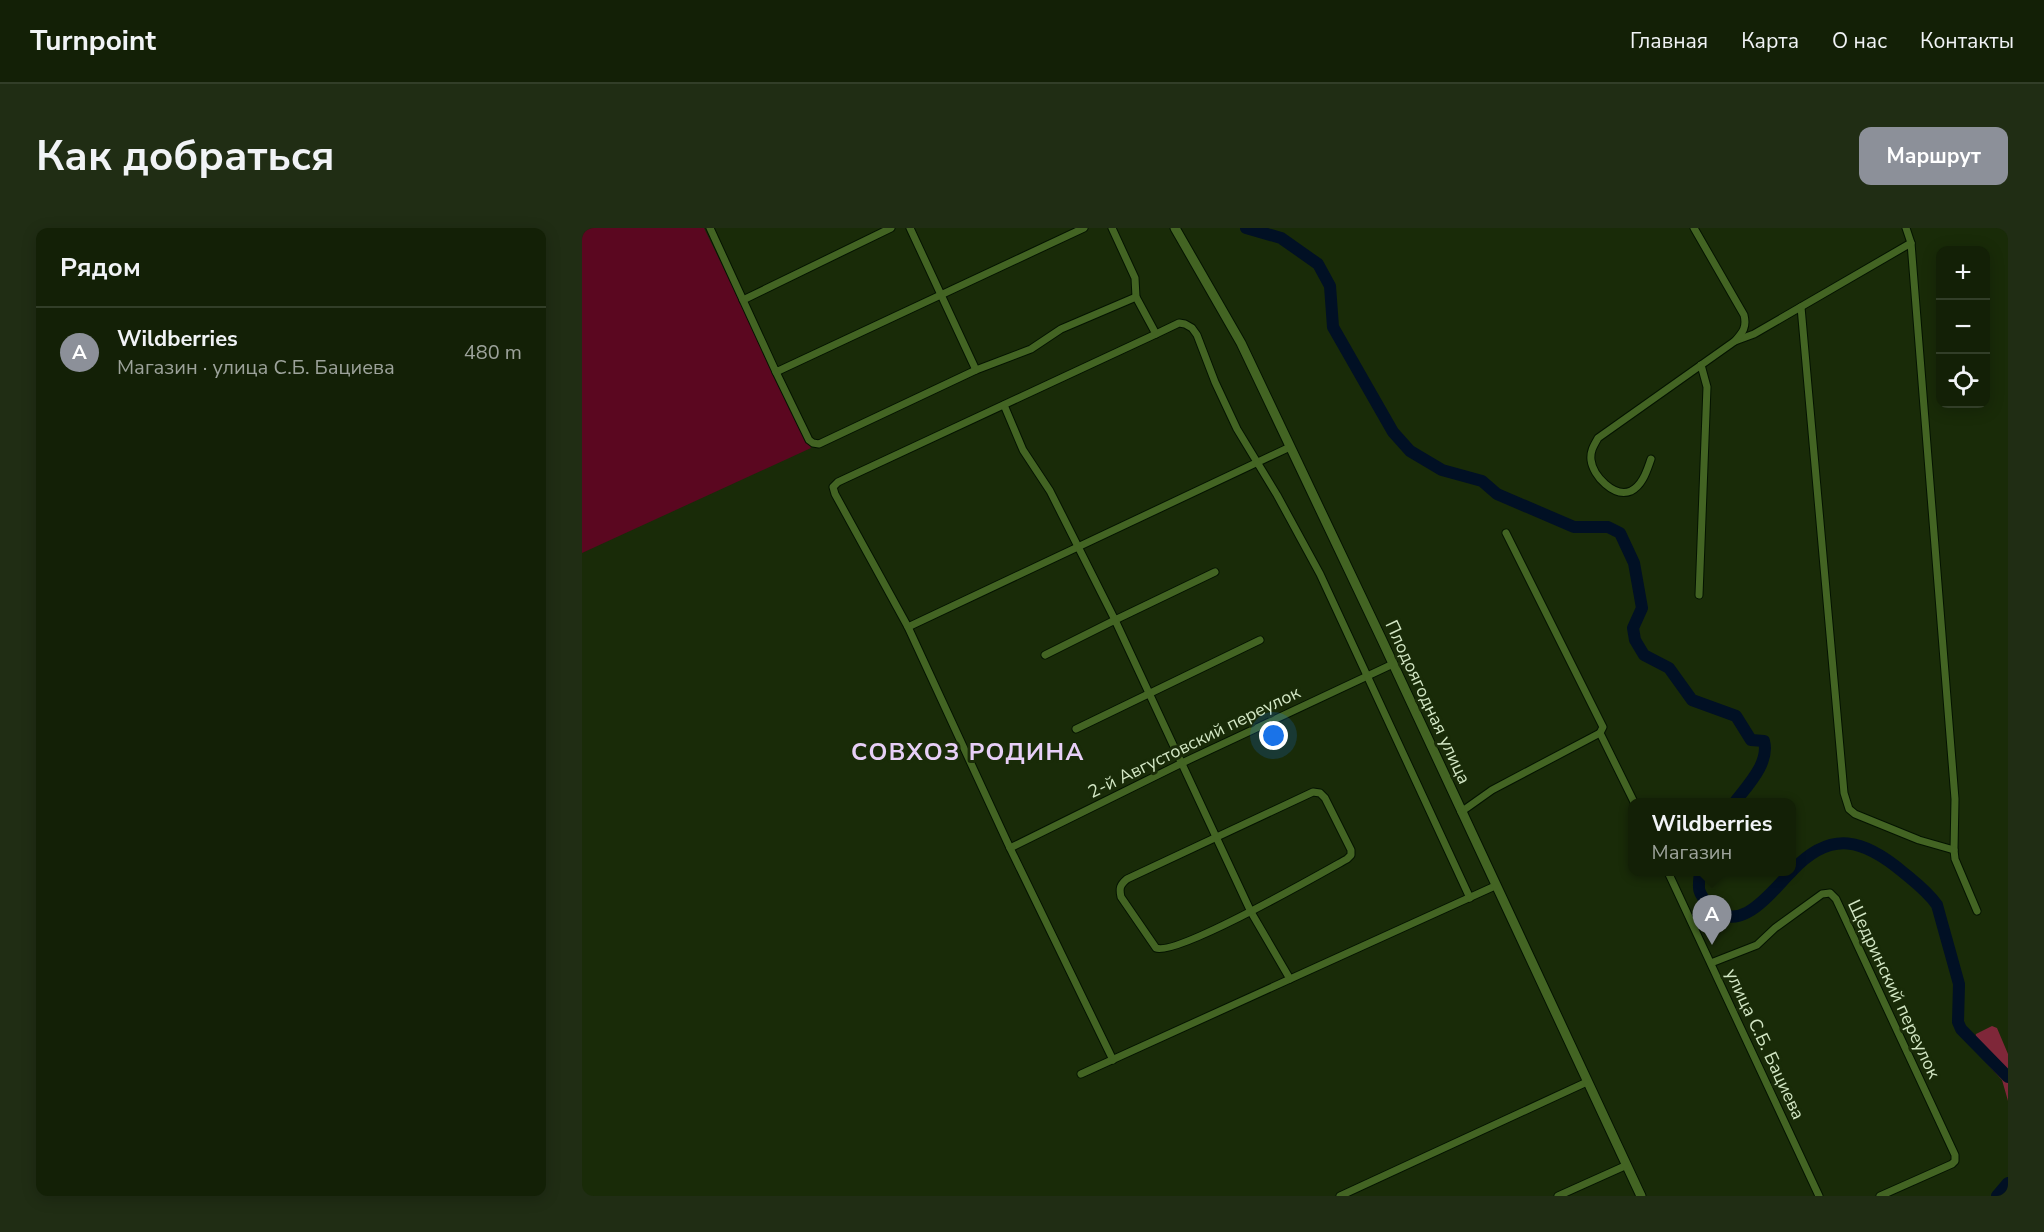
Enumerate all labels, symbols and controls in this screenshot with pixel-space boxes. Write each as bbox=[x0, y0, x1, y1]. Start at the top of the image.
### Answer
text: Turnpoint bbox=[30, 22, 156, 60]
text: Главная bbox=[1630, 27, 1708, 55]
text: Карта bbox=[1741, 27, 1799, 55]
text: О нас bbox=[1832, 27, 1887, 55]
text: Контакты bbox=[1920, 27, 2014, 55]
button: Маршрут bbox=[1859, 127, 2008, 185]
text: Как добраться bbox=[36, 128, 335, 185]
map controls bbox=[1936, 246, 1990, 408]
button: + bbox=[1936, 246, 1990, 300]
text: Рядом bbox=[60, 250, 141, 285]
button: − bbox=[1936, 300, 1990, 354]
text: Wildberries bbox=[117, 324, 238, 354]
text: A bbox=[72, 339, 87, 366]
text: 480 m bbox=[464, 339, 522, 366]
text: Магазин · улица С.Б. Бациева bbox=[117, 354, 395, 381]
button: locate bbox=[1936, 354, 1990, 408]
street label: Плодоягодная улица bbox=[1379, 616, 1477, 788]
street label: 2-й Августовский переулок bbox=[1084, 680, 1305, 804]
your location bbox=[1259, 721, 1288, 750]
district label: СОВХОЗ РОДИНА bbox=[851, 736, 1085, 768]
popup bbox=[1628, 798, 1796, 876]
text: Wildberries bbox=[1652, 809, 1772, 839]
text: Магазин bbox=[1652, 839, 1732, 866]
pin: A bbox=[1692, 896, 1732, 945]
street label: Щедринский переулок bbox=[1842, 896, 1946, 1083]
street label: улица С.Б. Бациева bbox=[1719, 965, 1811, 1123]

